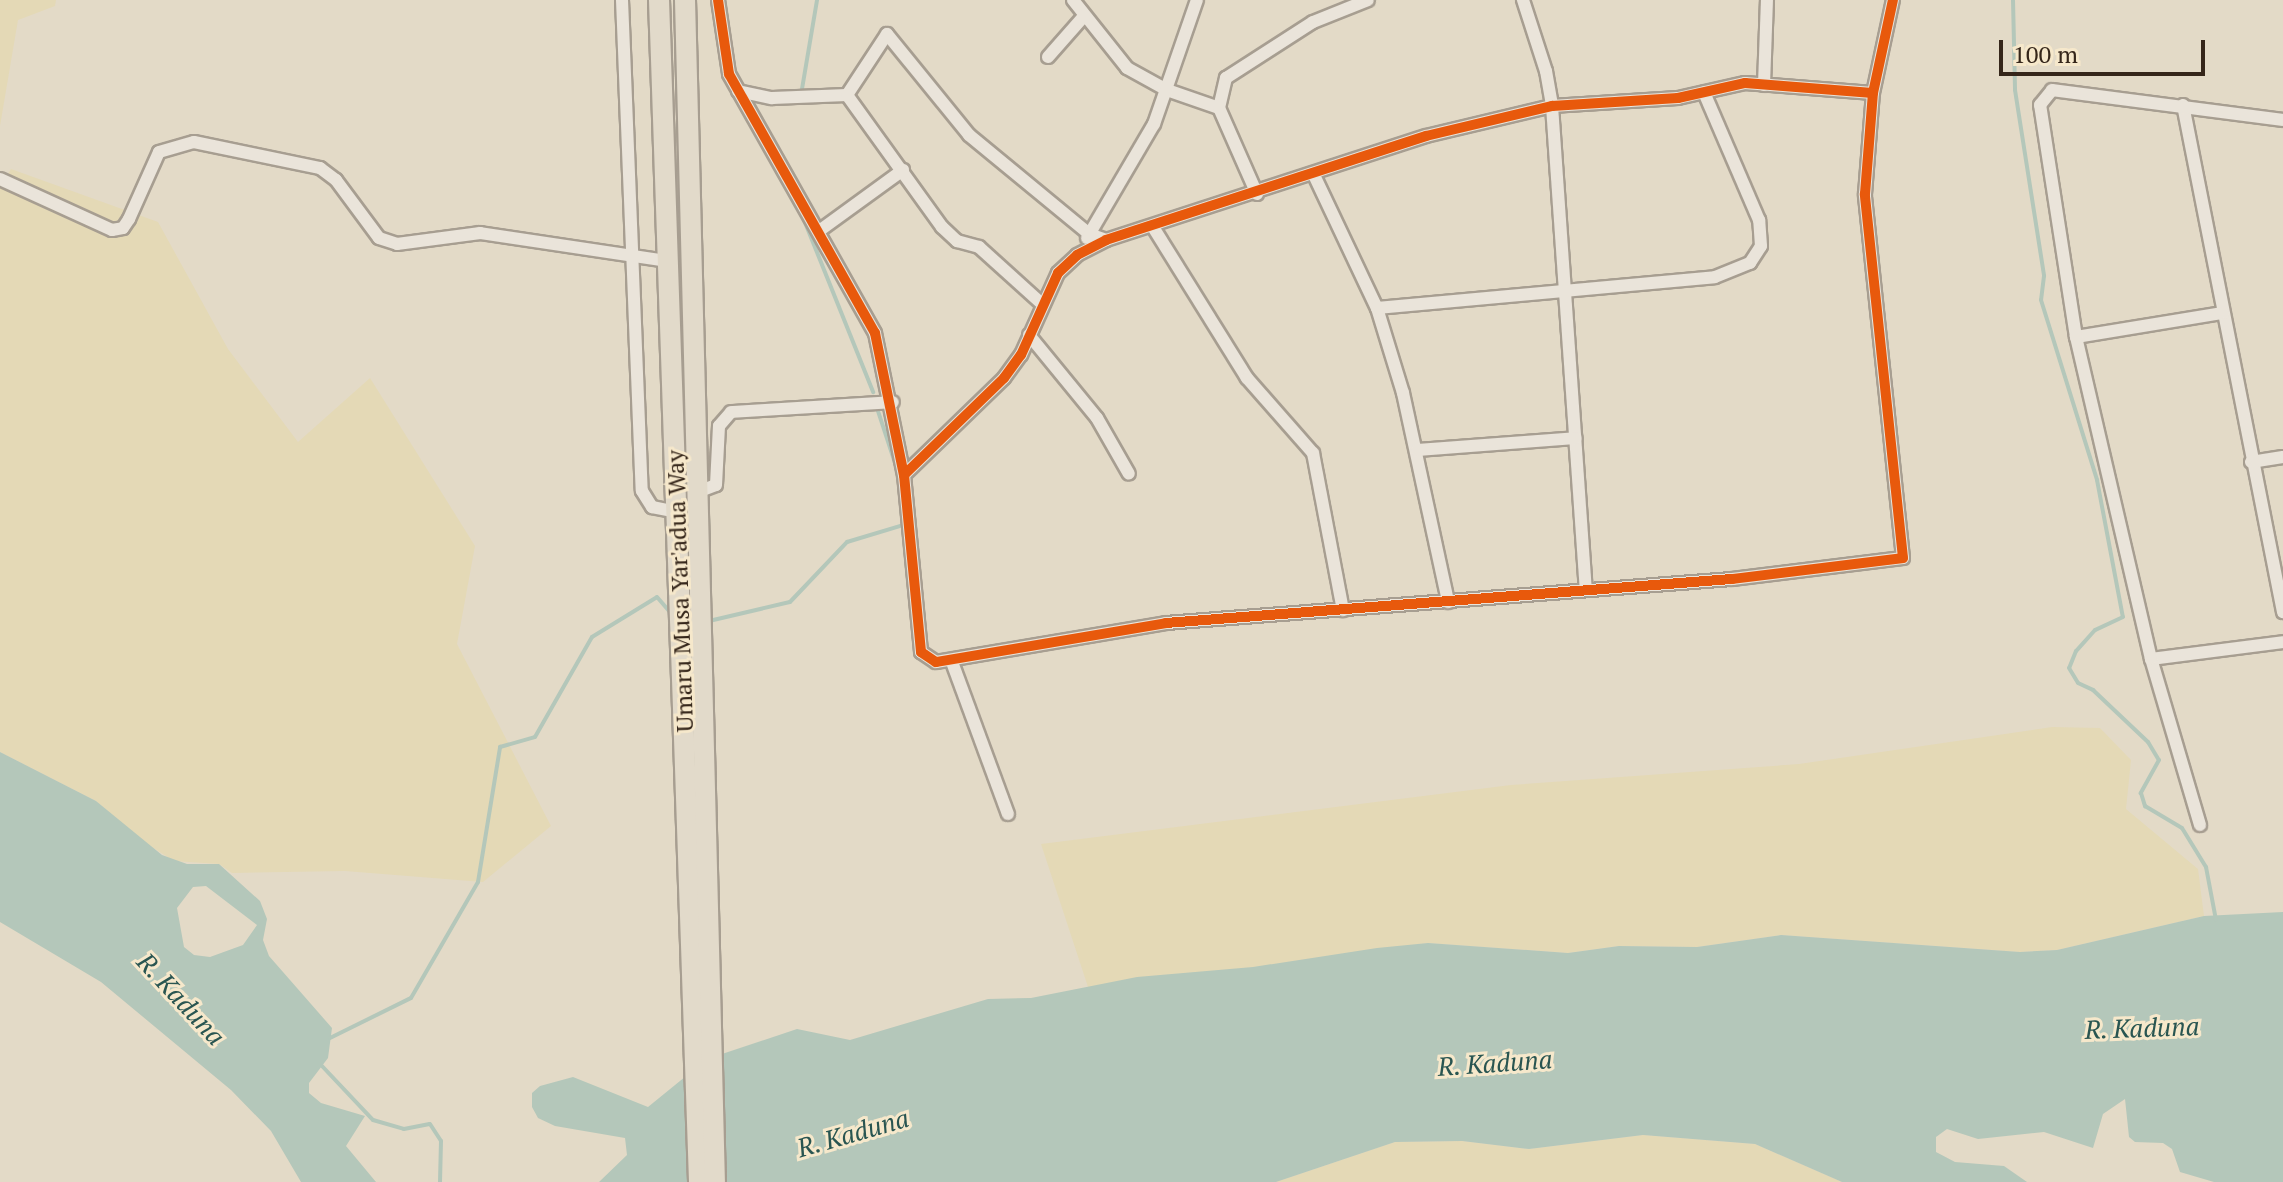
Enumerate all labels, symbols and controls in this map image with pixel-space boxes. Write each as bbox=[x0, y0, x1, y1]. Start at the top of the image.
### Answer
scale bar bbox=[2003, 24, 2209, 74]
text: 100 m bbox=[2013, 38, 2078, 70]
street label: Umaru Musa Yar'adua Way bbox=[661, 449, 699, 733]
water label: R. Kaduna bbox=[130, 946, 232, 1052]
water label: R. Kaduna bbox=[2084, 1010, 2200, 1046]
water label: R. Kaduna bbox=[1436, 1043, 1554, 1083]
water label: R. Kaduna bbox=[793, 1102, 913, 1164]

